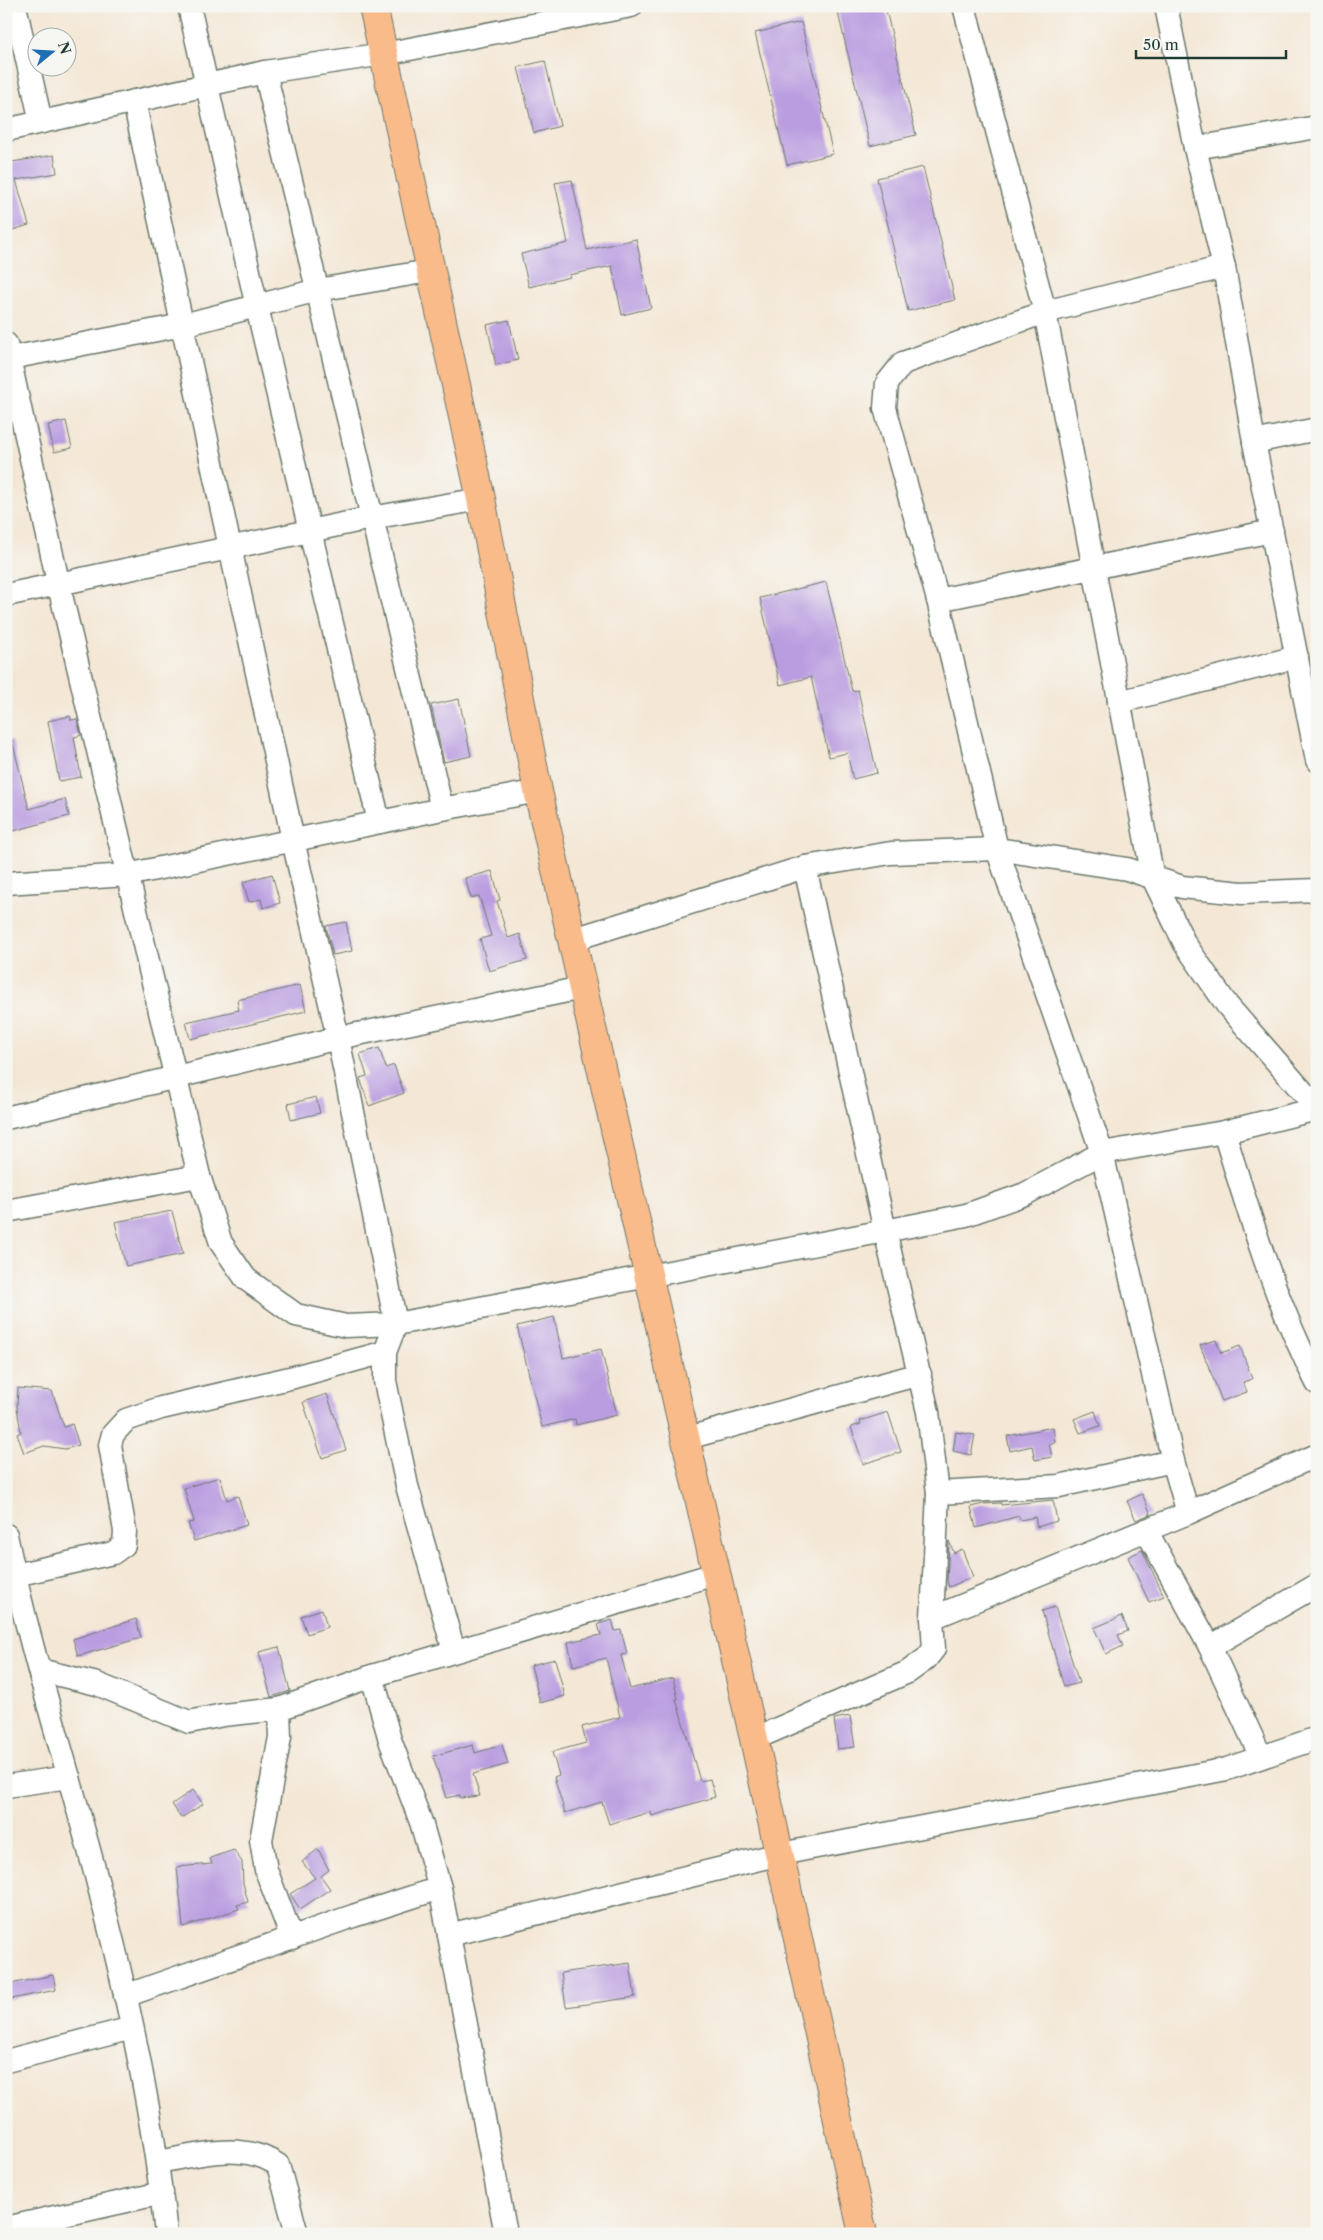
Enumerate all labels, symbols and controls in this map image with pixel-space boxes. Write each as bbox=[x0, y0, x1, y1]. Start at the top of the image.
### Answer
north arrow bbox=[28, 28, 78, 78]
scale bar bbox=[1136, 28, 1286, 60]
text: 50 m bbox=[1143, 35, 1179, 54]
text: N bbox=[54, 39, 75, 57]

